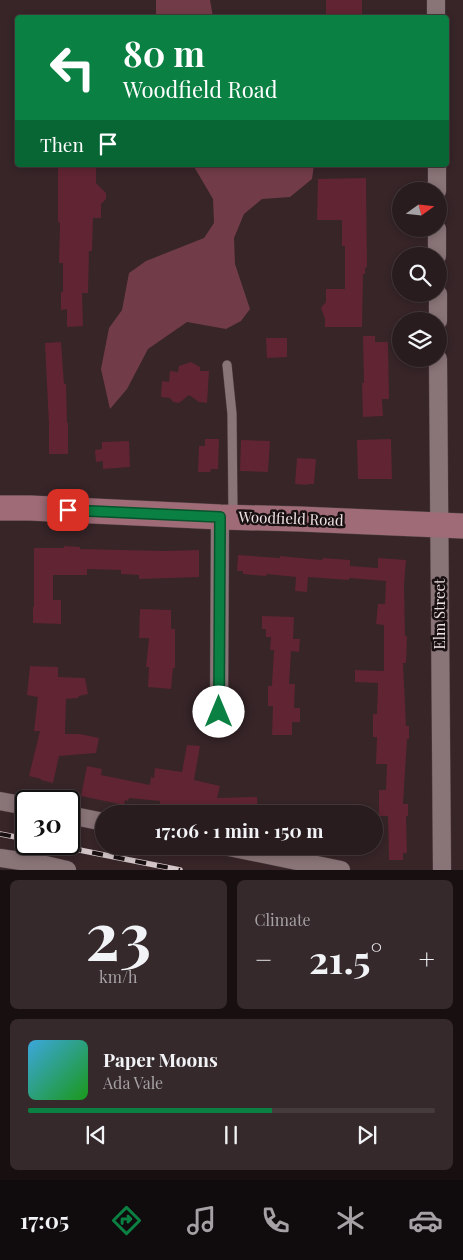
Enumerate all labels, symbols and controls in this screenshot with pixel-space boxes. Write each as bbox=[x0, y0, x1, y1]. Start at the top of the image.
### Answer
text: 80 m bbox=[123, 29, 205, 76]
icon: left bbox=[40, 35, 105, 100]
text: Woodfield Road bbox=[123, 74, 277, 104]
icon: arrive bbox=[94, 130, 122, 158]
text: Then bbox=[40, 131, 84, 157]
north arrow bbox=[392, 182, 448, 238]
map controls bbox=[392, 182, 447, 367]
button: search bbox=[392, 247, 447, 302]
button: layers bbox=[392, 312, 447, 367]
pin bbox=[47, 489, 89, 531]
icon: arrive bbox=[54, 496, 82, 524]
street label: Woodfield Road bbox=[237, 506, 344, 530]
street label: Elm Street bbox=[429, 578, 449, 649]
position arrow bbox=[192, 685, 244, 737]
speed limit sign: 30 bbox=[15, 790, 80, 855]
text: 17:06 · 1 min · 150 m bbox=[155, 817, 323, 843]
text: 23 bbox=[85, 890, 151, 976]
text: Climate bbox=[255, 909, 311, 930]
text: 21.5° bbox=[309, 933, 382, 984]
text: − bbox=[255, 940, 273, 977]
text: + bbox=[419, 940, 435, 977]
text: km/h bbox=[99, 966, 137, 987]
text: Paper Moons bbox=[103, 1046, 218, 1072]
text: Ada Vale bbox=[103, 1072, 163, 1093]
icon: previous bbox=[82, 1121, 110, 1149]
icon: pause bbox=[217, 1121, 245, 1149]
icon: next bbox=[353, 1121, 381, 1149]
icon: directions bbox=[109, 1203, 144, 1238]
icon: music bbox=[184, 1203, 219, 1238]
icon: phone bbox=[258, 1203, 293, 1238]
icon: climate bbox=[333, 1203, 368, 1238]
icon: car bbox=[408, 1203, 443, 1238]
text: 17:05 bbox=[20, 1205, 69, 1235]

